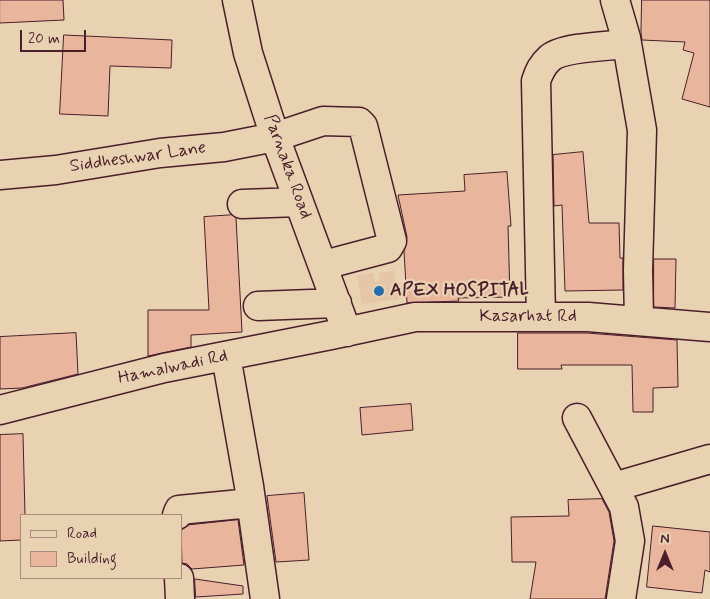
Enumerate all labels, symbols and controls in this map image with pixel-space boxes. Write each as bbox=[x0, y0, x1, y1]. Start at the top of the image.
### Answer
scale bar bbox=[22, 20, 89, 52]
text: 20 m bbox=[28, 29, 60, 49]
street label: Parnaka Road bbox=[258, 112, 316, 222]
street label: Siddheshwar Lane bbox=[69, 138, 207, 178]
place label: APEX HOSPITAL bbox=[390, 280, 529, 302]
marker: APEX HOSPITAL bbox=[372, 284, 386, 298]
street label: Kasarhat Rd bbox=[479, 306, 577, 328]
street label: Hamalwadi Rd bbox=[116, 346, 230, 390]
legend bbox=[20, 514, 182, 579]
text: Road bbox=[67, 524, 97, 544]
north arrow bbox=[640, 529, 690, 579]
text: N bbox=[660, 530, 670, 548]
text: Building bbox=[67, 549, 117, 569]

